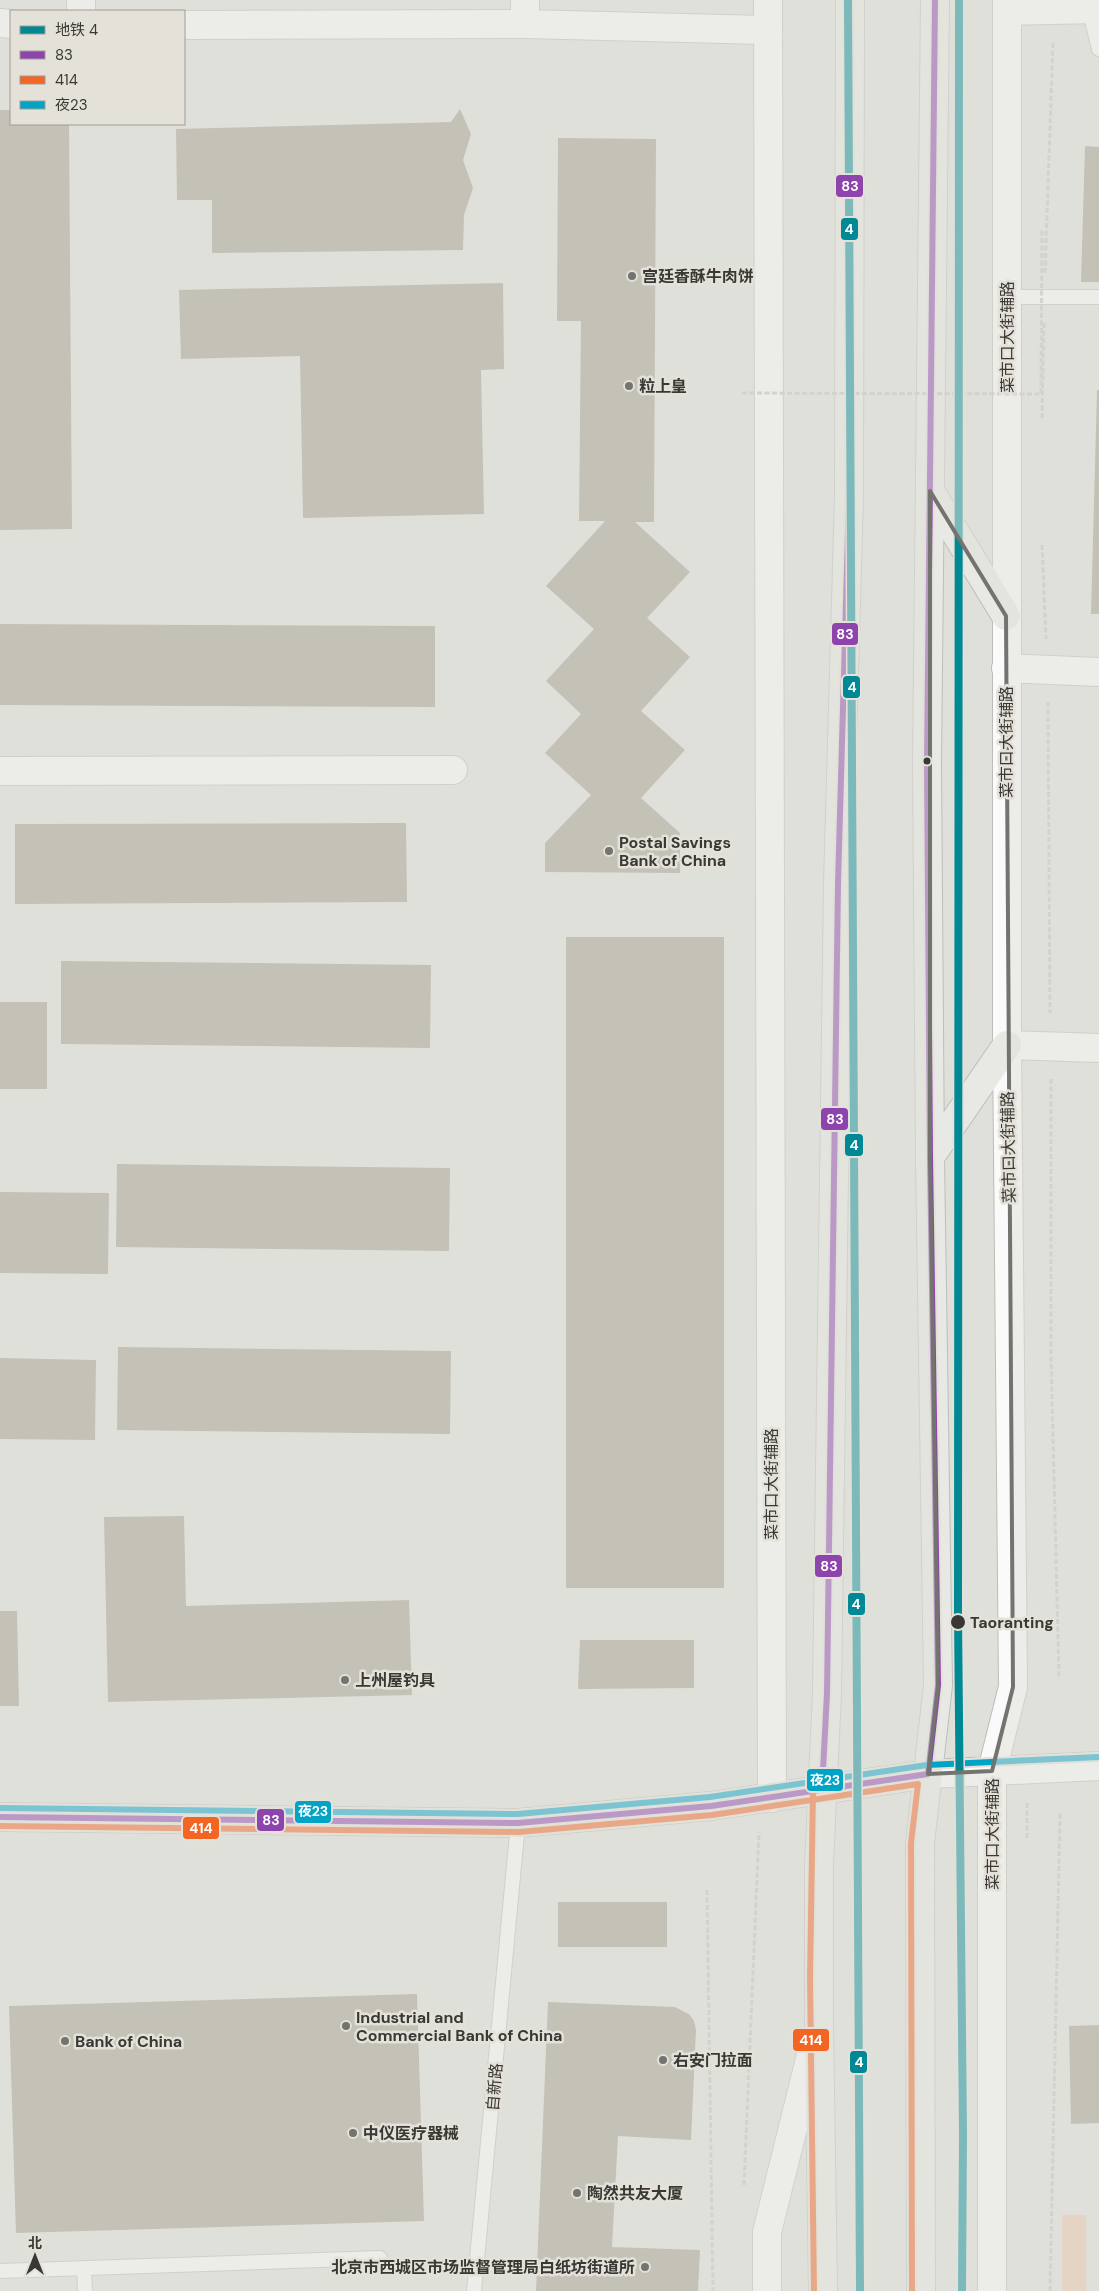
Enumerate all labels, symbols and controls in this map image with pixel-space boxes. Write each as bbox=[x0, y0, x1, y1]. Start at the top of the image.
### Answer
legend bbox=[10, 10, 185, 125]
text: 地铁 4 bbox=[55, 20, 98, 40]
text: 83 bbox=[55, 45, 73, 65]
text: 414 bbox=[55, 70, 78, 90]
text: 夜23 bbox=[55, 95, 88, 115]
line badge: 83 bbox=[835, 174, 864, 198]
text: 83 bbox=[841, 177, 859, 195]
line badge: 4 bbox=[840, 217, 859, 241]
text: 4 bbox=[844, 220, 854, 238]
place label: 宫廷香酥牛肉饼 bbox=[642, 266, 754, 287]
marker: 宫廷香酥牛肉饼 bbox=[626, 270, 638, 282]
street label: 菜市口大街辅路 bbox=[997, 281, 1018, 393]
place label: 粒上皇 bbox=[639, 376, 687, 397]
marker: 粒上皇 bbox=[623, 380, 635, 392]
line badge: 83 bbox=[831, 622, 859, 646]
text: 83 bbox=[836, 625, 854, 643]
line badge: 4 bbox=[842, 675, 861, 699]
text: 4 bbox=[847, 678, 857, 696]
street label: 菜市口大街辅路 bbox=[996, 686, 1017, 798]
unlabelled marker bbox=[922, 756, 932, 766]
place label: Postal Savings Bank of China bbox=[619, 832, 731, 871]
marker: Postal Savings Bank of China bbox=[603, 845, 615, 857]
street label: 菜市口大街辅路 bbox=[997, 1091, 1020, 1203]
line badge: 83 bbox=[820, 1107, 849, 1131]
text: 83 bbox=[826, 1110, 844, 1128]
line badge: 4 bbox=[844, 1133, 864, 1157]
text: 4 bbox=[849, 1136, 859, 1154]
street label: 菜市口大街辅路 bbox=[761, 1428, 782, 1540]
line badge: 83 bbox=[814, 1554, 843, 1578]
text: 83 bbox=[820, 1557, 838, 1575]
line badge: 4 bbox=[847, 1592, 866, 1616]
text: 4 bbox=[851, 1595, 861, 1613]
place label: Taoranting bbox=[970, 1612, 1054, 1633]
marker: Taoranting bbox=[949, 1613, 967, 1631]
place label: 上州屋钓具 bbox=[355, 1670, 435, 1691]
marker: 上州屋钓具 bbox=[339, 1674, 351, 1686]
line badge: 夜23 bbox=[806, 1768, 844, 1792]
text: 夜23 bbox=[810, 1771, 840, 1789]
street label: 菜市口大街辅路 bbox=[982, 1778, 1003, 1890]
line badge: 夜23 bbox=[294, 1800, 332, 1824]
text: 夜23 bbox=[298, 1802, 328, 1820]
line badge: 83 bbox=[256, 1808, 285, 1832]
text: 83 bbox=[262, 1811, 280, 1829]
line badge: 414 bbox=[182, 1816, 220, 1840]
text: 414 bbox=[189, 1819, 213, 1837]
place label: Industrial and Commercial Bank of China bbox=[356, 2007, 562, 2046]
marker: Industrial and Commercial Bank of China bbox=[340, 2020, 352, 2032]
line badge: 414 bbox=[792, 2028, 830, 2052]
place label: Bank of China bbox=[75, 2031, 182, 2052]
text: 414 bbox=[799, 2031, 823, 2049]
marker: Bank of China bbox=[59, 2035, 71, 2047]
place label: 右安门拉面 bbox=[673, 2050, 753, 2071]
line badge: 4 bbox=[849, 2050, 868, 2074]
text: 4 bbox=[854, 2053, 864, 2071]
marker: 右安门拉面 bbox=[657, 2054, 669, 2066]
street label: 自新路 bbox=[482, 2062, 507, 2112]
place label: 中仪医疗器械 bbox=[363, 2123, 459, 2144]
marker: 中仪医疗器械 bbox=[347, 2127, 359, 2139]
place label: 陶然共友大厦 bbox=[587, 2183, 683, 2204]
marker: 陶然共友大厦 bbox=[571, 2187, 583, 2199]
north arrow bbox=[10, 2231, 60, 2281]
text: 北 bbox=[28, 2234, 42, 2252]
place label: 北京市西城区市场监督管理局白纸坊街道所 bbox=[331, 2257, 635, 2278]
marker: 北京市西城区市场监督管理局白纸坊街道所 bbox=[639, 2261, 651, 2273]

